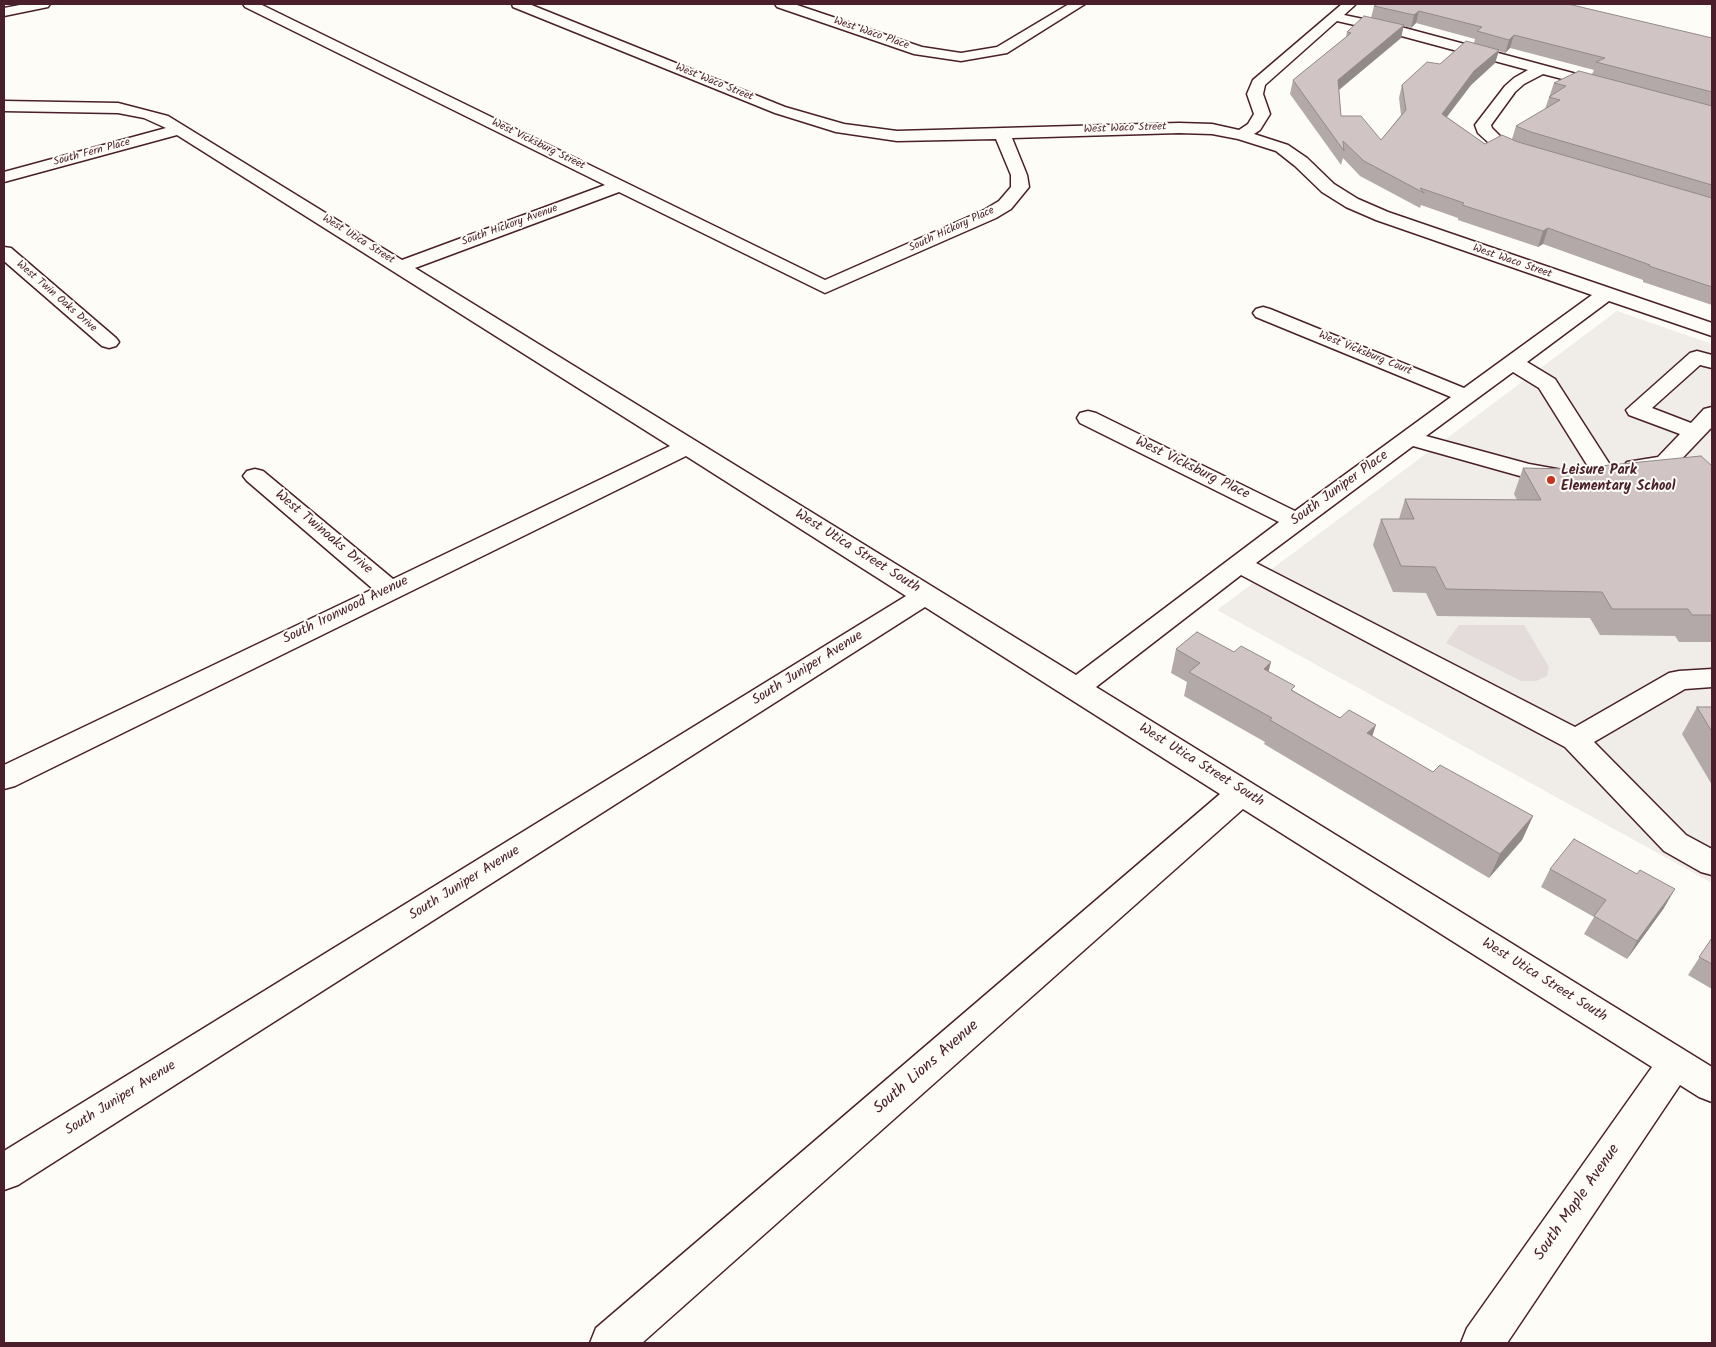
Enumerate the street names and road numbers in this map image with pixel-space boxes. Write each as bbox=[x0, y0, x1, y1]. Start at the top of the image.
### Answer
street label: West Waco Place bbox=[832, 15, 910, 53]
street label: West Waco Street bbox=[673, 61, 755, 105]
street label: West Vicksburg Street bbox=[489, 117, 587, 173]
street label: West Waco Street bbox=[1083, 121, 1167, 137]
street label: South Fern Place bbox=[52, 136, 132, 170]
street label: South Hickory Avenue bbox=[460, 202, 560, 250]
street label: South Hickory Place bbox=[907, 204, 997, 256]
street label: West Utica Street bbox=[319, 212, 397, 268]
street label: West Waco Street bbox=[1471, 242, 1553, 282]
street label: West Twin Oaks Drive bbox=[13, 258, 99, 336]
street label: West Vicksburg Court bbox=[1317, 329, 1413, 379]
street label: West Vicksburg Place bbox=[1132, 434, 1252, 504]
street label: South Juniper Place bbox=[1288, 448, 1392, 530]
street label: West Twinoaks Drive bbox=[271, 487, 375, 579]
street label: West Utica Street South bbox=[791, 507, 923, 597]
street label: South Ironwood Avenue bbox=[280, 573, 412, 649]
street label: South Juniper Avenue bbox=[749, 628, 867, 710]
street label: West Utica Street South bbox=[1135, 721, 1267, 811]
street label: South Juniper Avenue bbox=[406, 843, 524, 925]
street label: West Utica Street South bbox=[1478, 936, 1610, 1026]
street label: South Lions Avenue bbox=[870, 1017, 984, 1119]
street label: South Juniper Avenue bbox=[62, 1058, 180, 1140]
street label: South Maple Avenue bbox=[1531, 1141, 1625, 1265]

